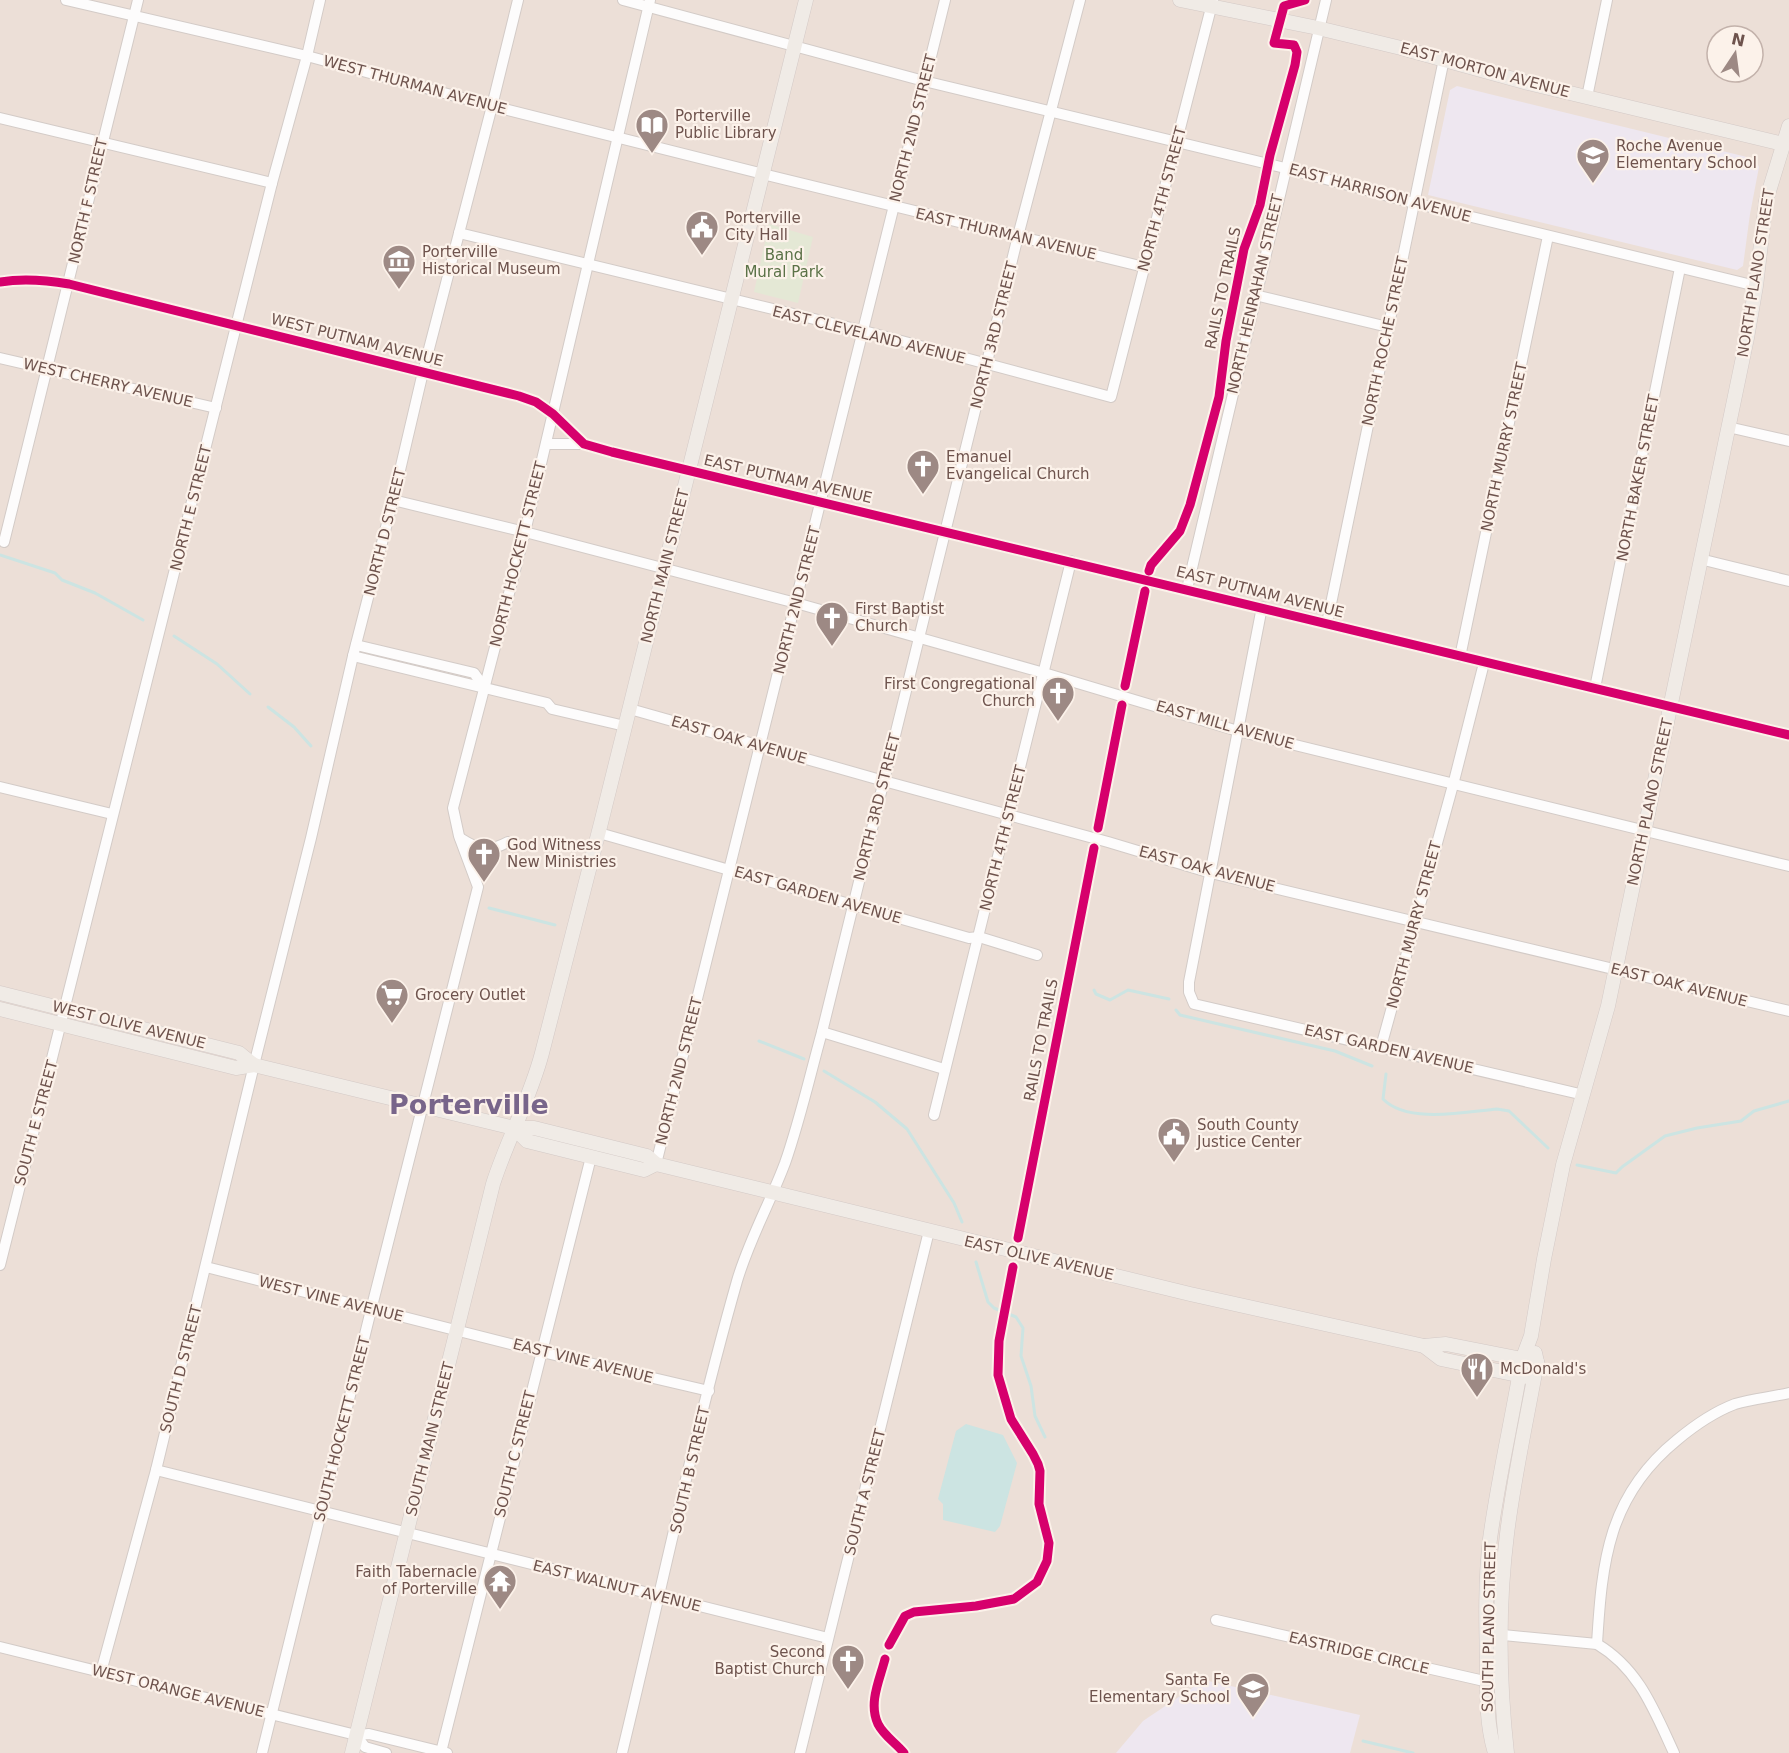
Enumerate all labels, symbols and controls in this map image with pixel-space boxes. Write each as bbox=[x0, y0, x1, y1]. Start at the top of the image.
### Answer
north arrow bbox=[1705, 24, 1765, 84]
text: N bbox=[1730, 29, 1747, 51]
street label: EAST MORTON AVENUE bbox=[1398, 39, 1572, 101]
street label: NORTH 2ND STREET bbox=[886, 51, 940, 204]
street label: WEST THURMAN AVENUE bbox=[321, 52, 509, 118]
library icon: Porterville Public Library bbox=[634, 107, 670, 154]
place label: Porterville Public Library bbox=[675, 107, 777, 142]
street label: NORTH 4TH STREET bbox=[1134, 124, 1190, 274]
street label: NORTH F STREET bbox=[65, 136, 111, 265]
school or university icon: Roche Avenue Elementary School bbox=[1575, 137, 1611, 184]
place label: Roche Avenue Elementary School bbox=[1616, 137, 1757, 172]
street label: EAST HARRISON AVENUE bbox=[1287, 160, 1473, 226]
street label: NORTH PLANO STREET bbox=[1734, 187, 1778, 359]
street label: NORTH HENRAHAN STREET bbox=[1223, 192, 1287, 396]
street label: EAST THURMAN AVENUE bbox=[914, 204, 1098, 264]
public building icon: Porterville City Hall bbox=[684, 209, 720, 256]
place label: Porterville City Hall bbox=[725, 209, 801, 244]
street label: RAILS TO TRAILS bbox=[1201, 225, 1245, 351]
museum icon: Porterville Historical Museum bbox=[381, 243, 417, 290]
place label: Porterville Historical Museum bbox=[422, 243, 561, 278]
park label: Band Mural Park bbox=[744, 246, 824, 281]
street label: NORTH ROCHE STREET bbox=[1358, 254, 1412, 427]
street label: NORTH 3RD STREET bbox=[967, 259, 1021, 410]
street label: EAST CLEVELAND AVENUE bbox=[771, 302, 967, 368]
street label: WEST PUTNAM AVENUE bbox=[269, 310, 445, 370]
street label: WEST CHERRY AVENUE bbox=[21, 355, 195, 411]
street label: NORTH MURRY STREET bbox=[1477, 360, 1531, 533]
street label: NORTH BAKER STREET bbox=[1613, 392, 1663, 563]
street label: NORTH E STREET bbox=[167, 442, 216, 573]
church icon: Emanuel Evangelical Church bbox=[905, 448, 941, 495]
place label: Emanuel Evangelical Church bbox=[946, 448, 1090, 483]
street label: EAST PUTNAM AVENUE bbox=[702, 451, 874, 507]
street label: NORTH HOCKETT STREET bbox=[486, 459, 550, 649]
street label: NORTH D STREET bbox=[360, 465, 410, 598]
street label: NORTH MAIN STREET bbox=[637, 486, 693, 645]
street label: NORTH 2ND STREET bbox=[770, 523, 824, 676]
street label: EAST PUTNAM AVENUE bbox=[1174, 562, 1346, 622]
church icon: First Baptist Church bbox=[814, 600, 850, 647]
place label: First Baptist Church bbox=[855, 600, 944, 635]
place label: First Congregational Church bbox=[884, 675, 1035, 710]
church icon: First Congregational Church bbox=[1040, 675, 1076, 722]
street label: EAST MILL AVENUE bbox=[1154, 697, 1296, 753]
street label: EAST OAK AVENUE bbox=[669, 712, 809, 768]
street label: NORTH PLANO STREET bbox=[1623, 716, 1677, 887]
street label: NORTH 3RD STREET bbox=[850, 731, 904, 882]
street label: NORTH 4TH STREET bbox=[976, 762, 1030, 913]
church icon: God Witness New Ministries bbox=[466, 836, 502, 883]
place label: God Witness New Ministries bbox=[507, 836, 617, 871]
street label: NORTH MURRY STREET bbox=[1383, 839, 1445, 1011]
street label: EAST OAK AVENUE bbox=[1137, 842, 1277, 896]
street label: EAST GARDEN AVENUE bbox=[732, 862, 904, 928]
street label: EAST OAK AVENUE bbox=[1609, 959, 1749, 1011]
supermarket icon: Grocery Outlet bbox=[374, 977, 410, 1024]
street label: RAILS TO TRAILS bbox=[1020, 977, 1062, 1103]
place label: Grocery Outlet bbox=[415, 986, 526, 1004]
street label: NORTH 2ND STREET bbox=[652, 994, 706, 1147]
street label: WEST OLIVE AVENUE bbox=[50, 997, 208, 1053]
street label: EAST GARDEN AVENUE bbox=[1303, 1021, 1475, 1077]
street label: SOUTH E STREET bbox=[11, 1058, 62, 1188]
district label: Porterville bbox=[389, 1089, 549, 1120]
public building icon: South County Justice Center bbox=[1156, 1116, 1192, 1163]
place label: South County Justice Center bbox=[1196, 1116, 1302, 1151]
street label: EAST OLIVE AVENUE bbox=[962, 1232, 1116, 1284]
street label: WEST VINE AVENUE bbox=[257, 1272, 405, 1326]
street label: SOUTH D STREET bbox=[156, 1302, 206, 1435]
street label: SOUTH HOCKETT STREET bbox=[310, 1334, 374, 1524]
street label: EAST VINE AVENUE bbox=[511, 1335, 655, 1387]
restaurant icon: McDonald's bbox=[1459, 1351, 1495, 1398]
street label: SOUTH MAIN STREET bbox=[402, 1359, 458, 1518]
place label: McDonald's bbox=[1500, 1360, 1586, 1378]
street label: SOUTH C STREET bbox=[491, 1388, 540, 1519]
street label: SOUTH B STREET bbox=[667, 1404, 714, 1535]
street label: SOUTH A STREET bbox=[841, 1426, 890, 1557]
street label: SOUTH PLANO STREET bbox=[1479, 1541, 1500, 1712]
street label: EAST WALNUT AVENUE bbox=[531, 1556, 703, 1616]
place label: Faith Tabernacle of Porterville bbox=[355, 1563, 477, 1598]
temple icon: Faith Tabernacle of Porterville bbox=[482, 1563, 518, 1610]
street label: EASTRIDGE CIRCLE bbox=[1287, 1628, 1431, 1678]
place label: Second Baptist Church bbox=[714, 1643, 825, 1678]
church icon: Second Baptist Church bbox=[830, 1643, 866, 1690]
street label: WEST ORANGE AVENUE bbox=[90, 1661, 266, 1721]
place label: Santa Fe Elementary School bbox=[1089, 1671, 1230, 1706]
school or university icon: Santa Fe Elementary School bbox=[1235, 1671, 1271, 1718]

